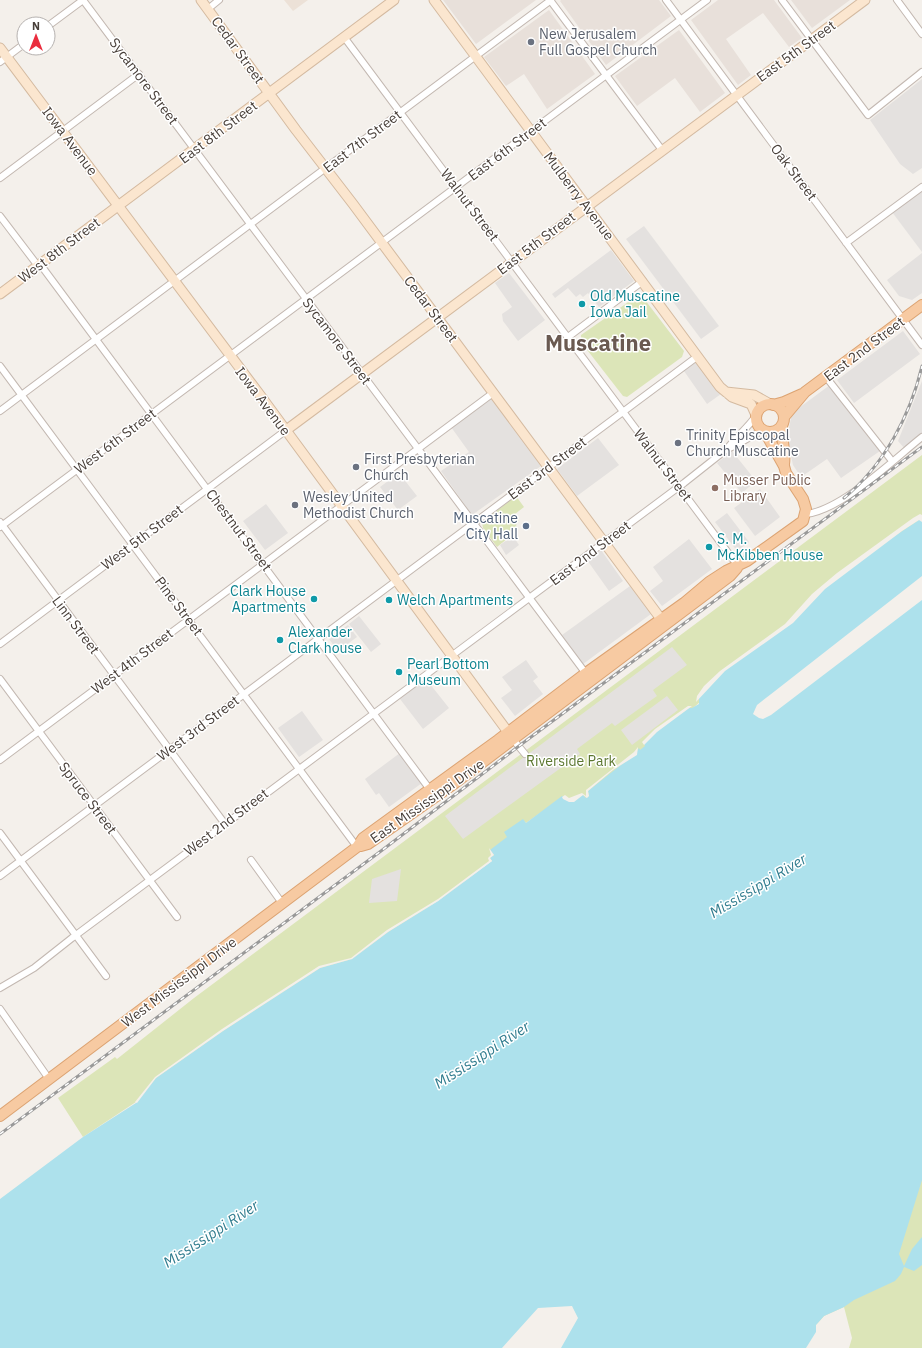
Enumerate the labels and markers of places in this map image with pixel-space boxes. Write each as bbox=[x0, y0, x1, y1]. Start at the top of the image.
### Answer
place label: New Jerusalem Full Gospel Church bbox=[539, 25, 657, 59]
marker: New Jerusalem Full Gospel Church bbox=[526, 37, 536, 47]
place label: Old Muscatine Iowa Jail bbox=[590, 287, 680, 321]
marker: Old Muscatine Iowa Jail bbox=[577, 299, 587, 309]
place label: Trinity Episcopal Church Muscatine bbox=[686, 426, 799, 460]
marker: Trinity Episcopal Church Muscatine bbox=[673, 438, 683, 448]
place label: First Presbyterian Church bbox=[364, 450, 475, 484]
marker: First Presbyterian Church bbox=[351, 462, 361, 472]
place label: Musser Public Library bbox=[723, 471, 811, 505]
marker: Musser Public Library bbox=[710, 483, 720, 493]
place label: Wesley United Methodist Church bbox=[303, 488, 414, 522]
marker: Wesley United Methodist Church bbox=[290, 500, 300, 510]
place label: Muscatine City Hall bbox=[453, 509, 518, 543]
marker: Muscatine City Hall bbox=[521, 521, 531, 531]
place label: S. M. McKibben House bbox=[717, 530, 823, 564]
marker: S. M. McKibben House bbox=[704, 542, 714, 552]
place label: Clark House Apartments bbox=[230, 582, 306, 616]
place label: Welch Apartments bbox=[397, 591, 514, 609]
marker: Clark House Apartments bbox=[309, 594, 319, 604]
marker: Welch Apartments bbox=[384, 595, 394, 605]
place label: Alexander Clark house bbox=[288, 623, 362, 657]
marker: Alexander Clark house bbox=[275, 635, 285, 645]
place label: Pearl Bottom Museum bbox=[407, 655, 489, 689]
marker: Pearl Bottom Museum bbox=[394, 667, 404, 677]

